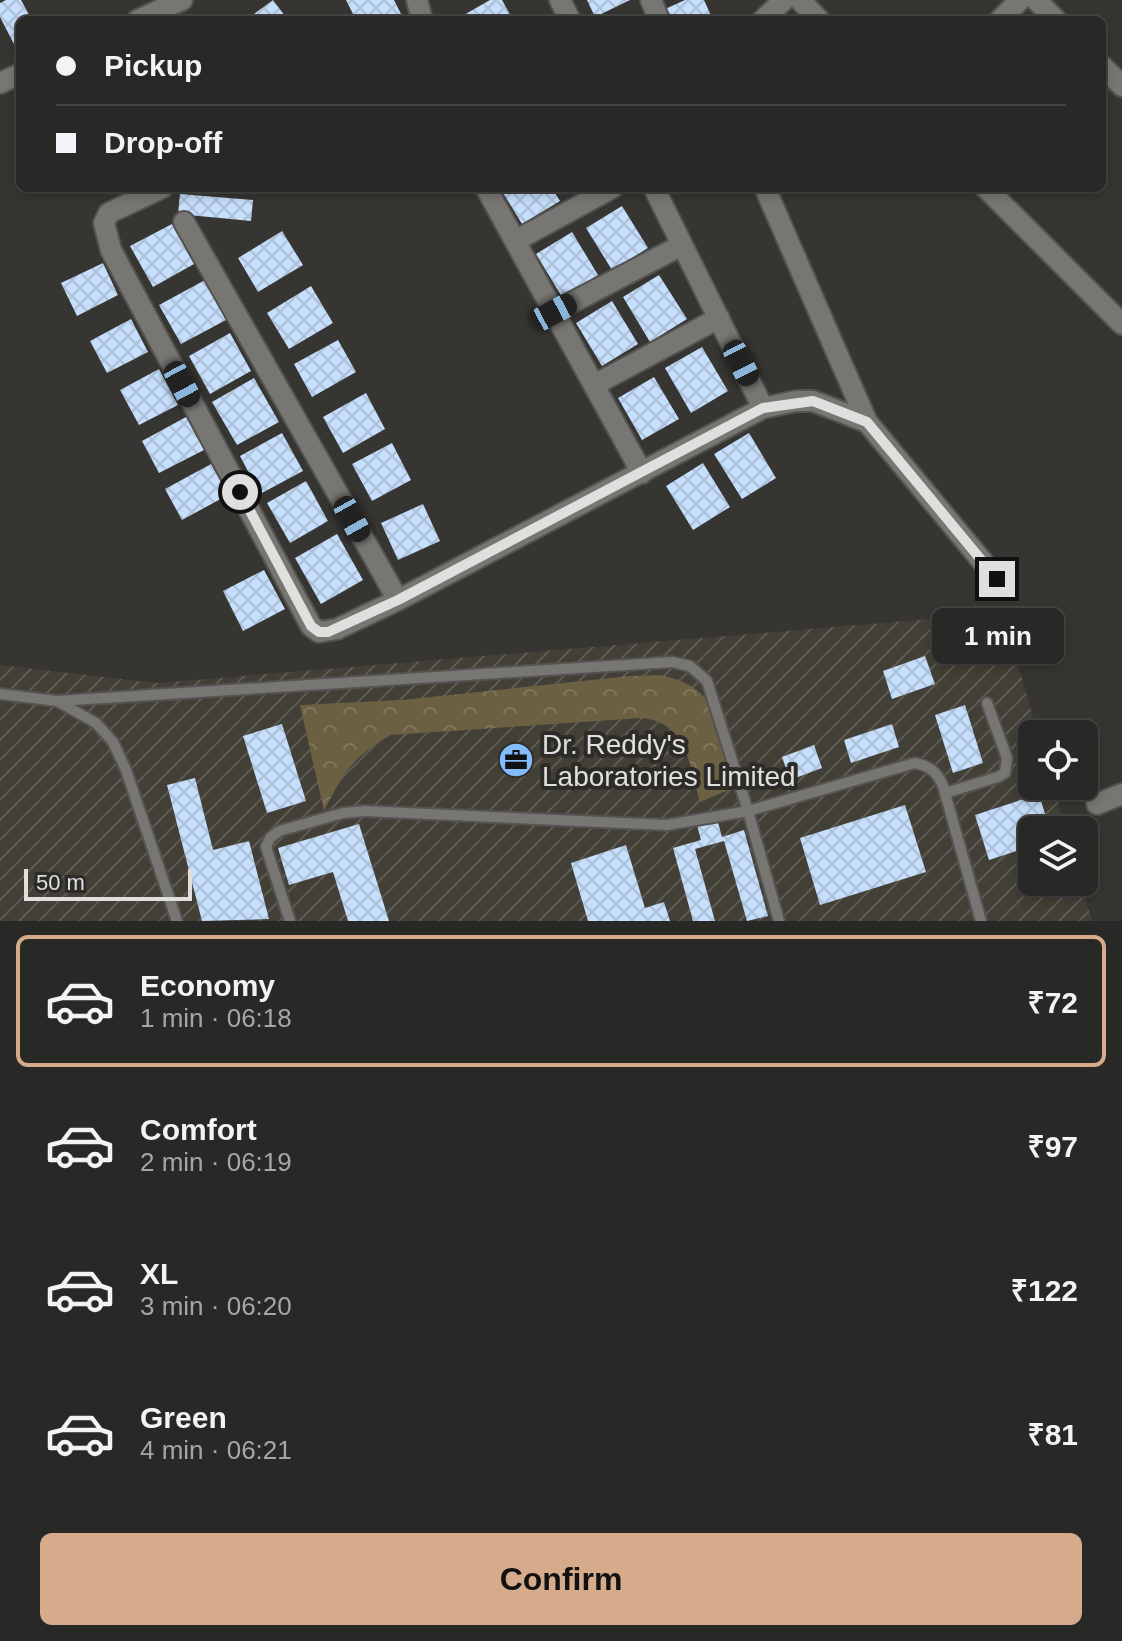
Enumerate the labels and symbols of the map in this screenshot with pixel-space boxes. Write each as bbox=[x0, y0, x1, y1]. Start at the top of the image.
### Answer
car bbox=[527, 290, 581, 334]
car bbox=[719, 336, 763, 390]
car bbox=[160, 357, 204, 411]
route start bbox=[222, 474, 258, 510]
car bbox=[330, 492, 374, 546]
route end bbox=[979, 561, 1015, 597]
callout: 1 min bbox=[931, 607, 1063, 663]
place label: Dr. Reddy's Laboratories Limited bbox=[542, 729, 796, 792]
office icon: Dr. Reddy's Laboratories Limited bbox=[497, 741, 535, 779]
scale bar bbox=[24, 865, 192, 901]

